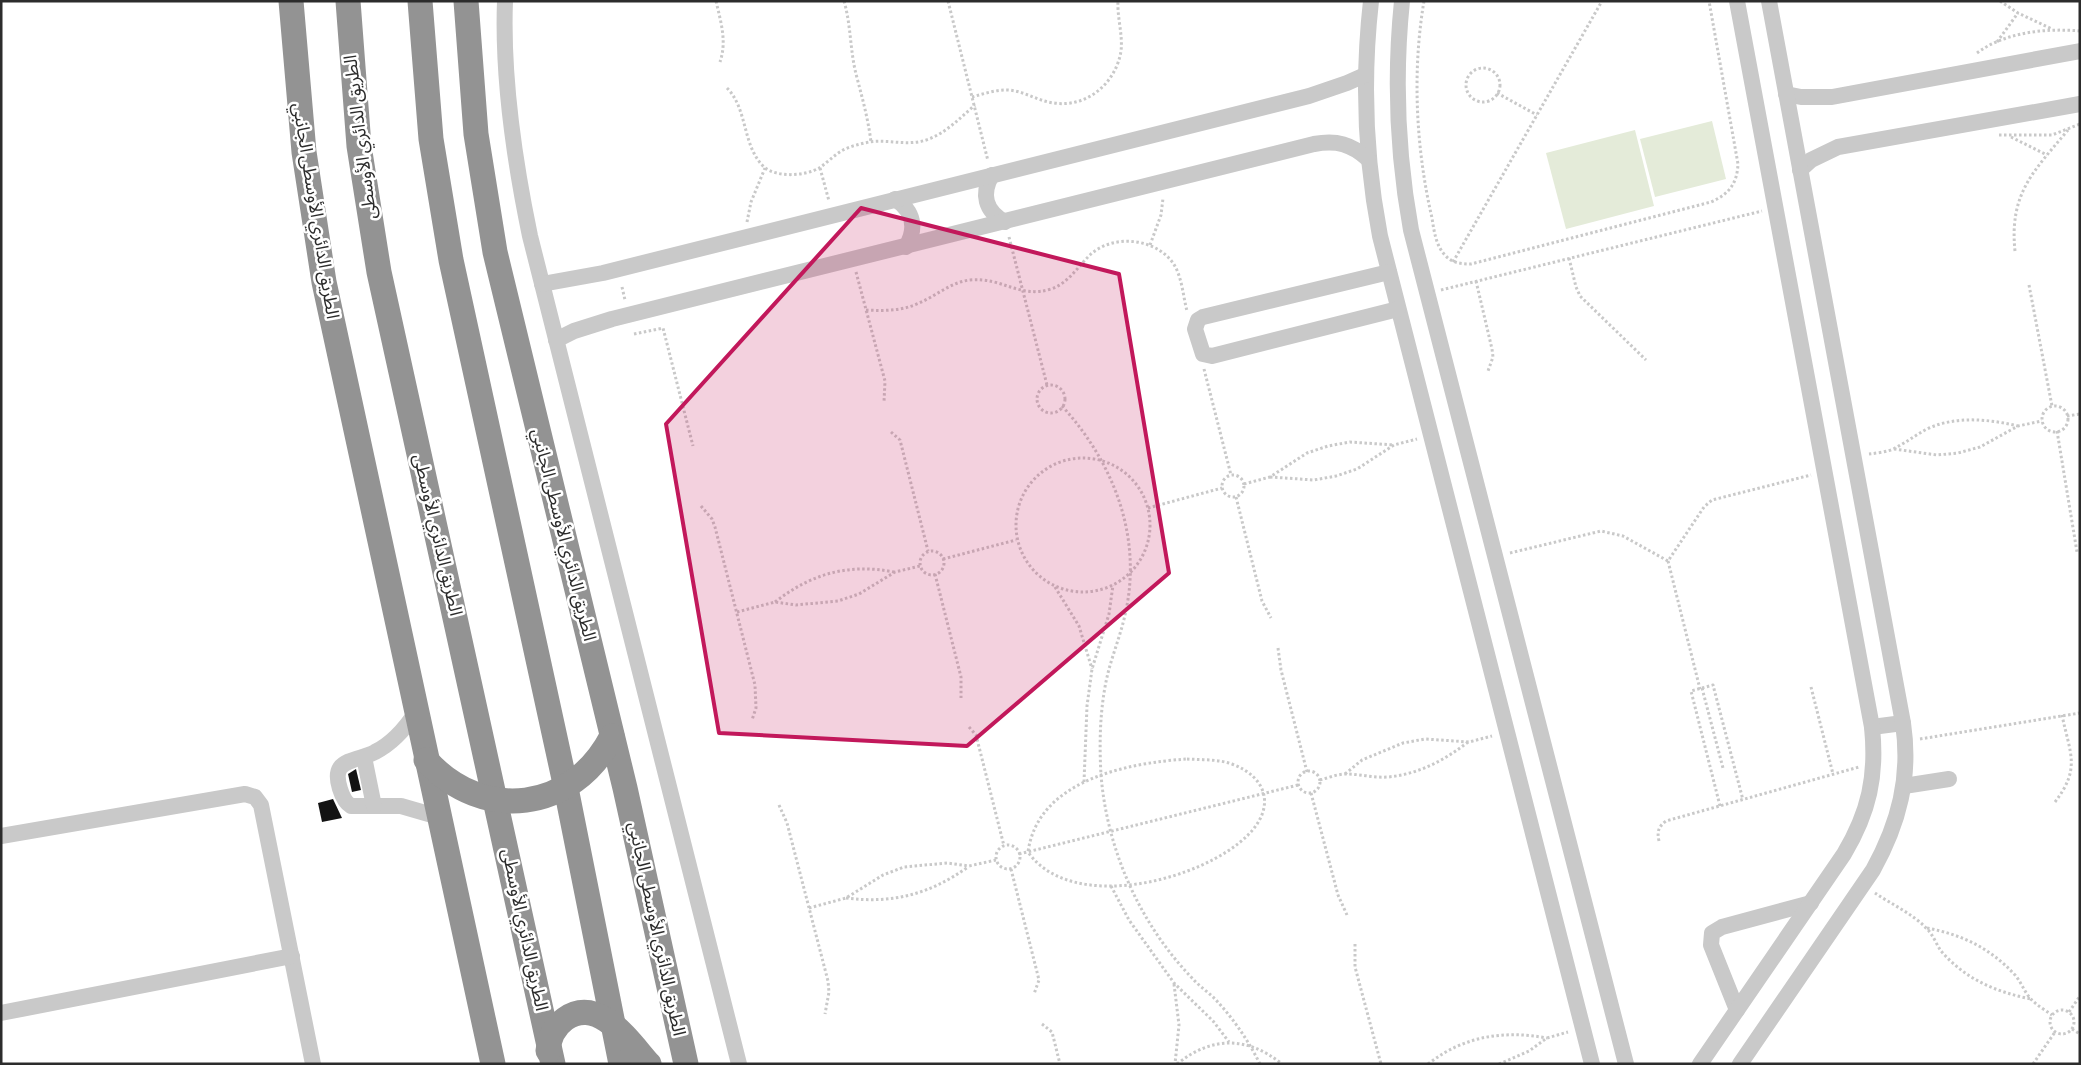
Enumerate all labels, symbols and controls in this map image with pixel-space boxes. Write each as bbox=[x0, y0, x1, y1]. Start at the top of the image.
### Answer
street label: الطريق الدائري الأوسطى bbox=[340, 53, 383, 220]
street label: الطريق الدائري الأوسطى الجانبي bbox=[286, 101, 343, 321]
street label: الطريق الدائري الأوسطى الجانبي bbox=[525, 426, 600, 644]
street label: الطريق الدائري الأوسطى bbox=[407, 452, 466, 618]
street label: الطريق الدائري الأوسطى الجانبي bbox=[621, 820, 689, 1038]
street label: الطريق الدائري الأوسطى bbox=[495, 847, 552, 1014]

